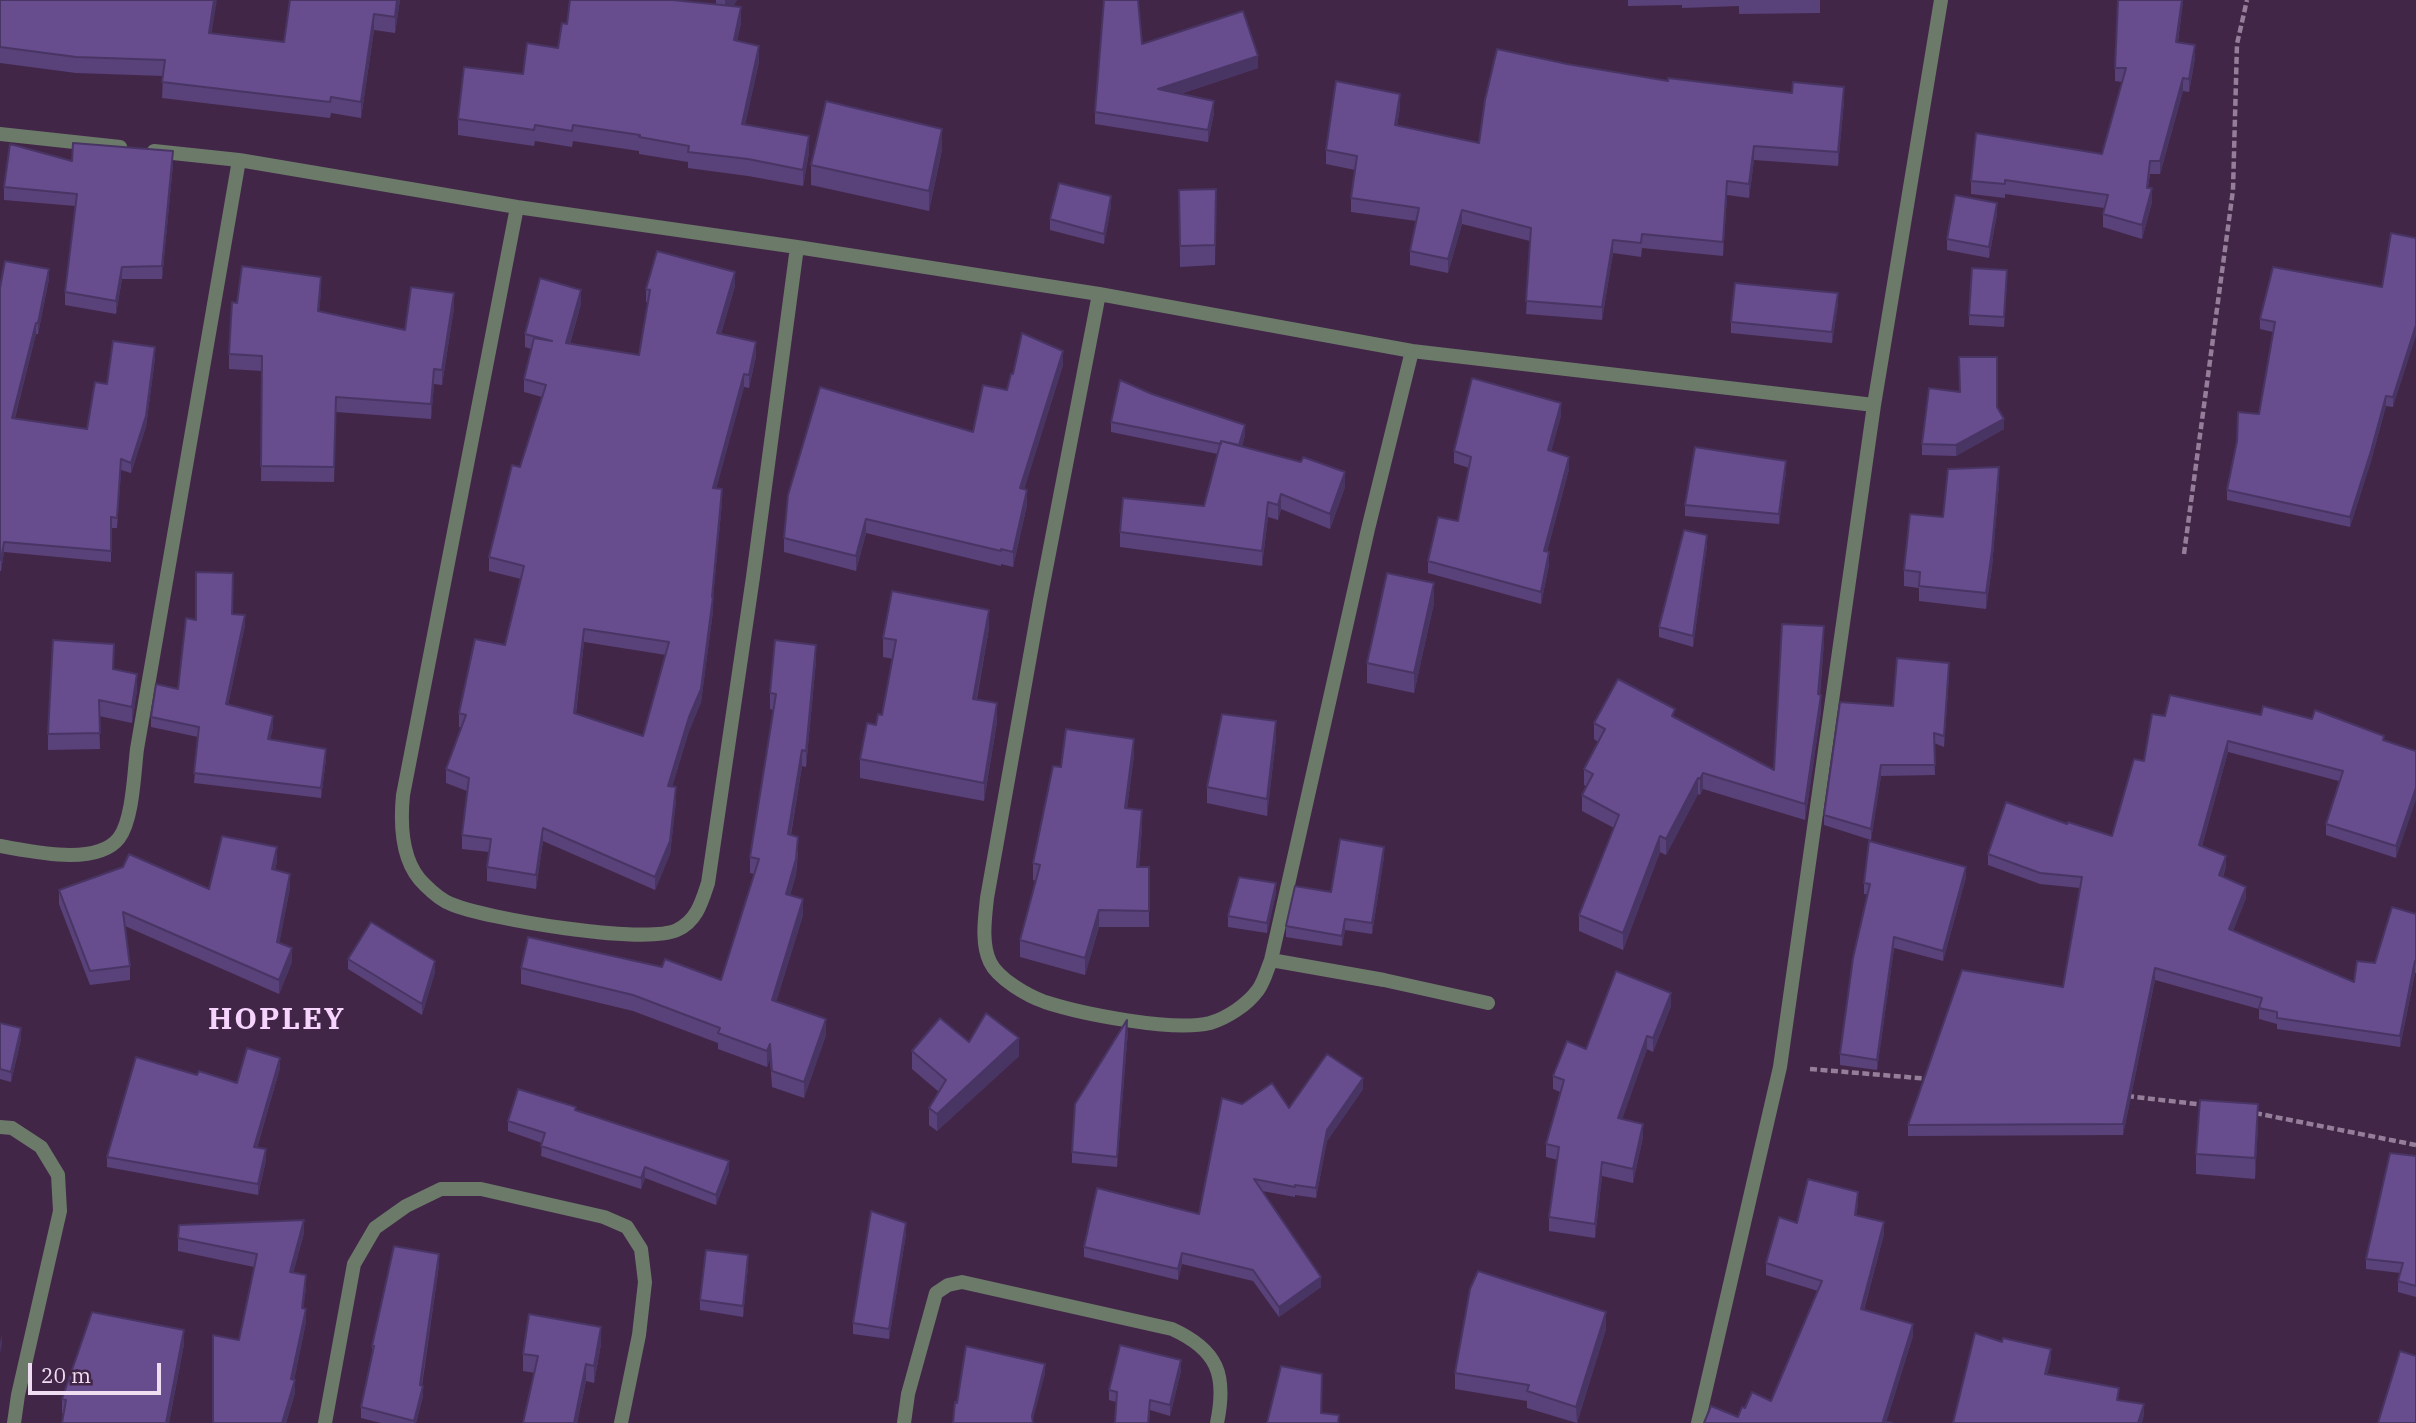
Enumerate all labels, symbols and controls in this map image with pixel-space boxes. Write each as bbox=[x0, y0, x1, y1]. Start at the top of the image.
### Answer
district label: HOPLEY bbox=[209, 1002, 345, 1038]
scale bar bbox=[32, 1350, 164, 1394]
text: 20 m bbox=[41, 1361, 91, 1389]

